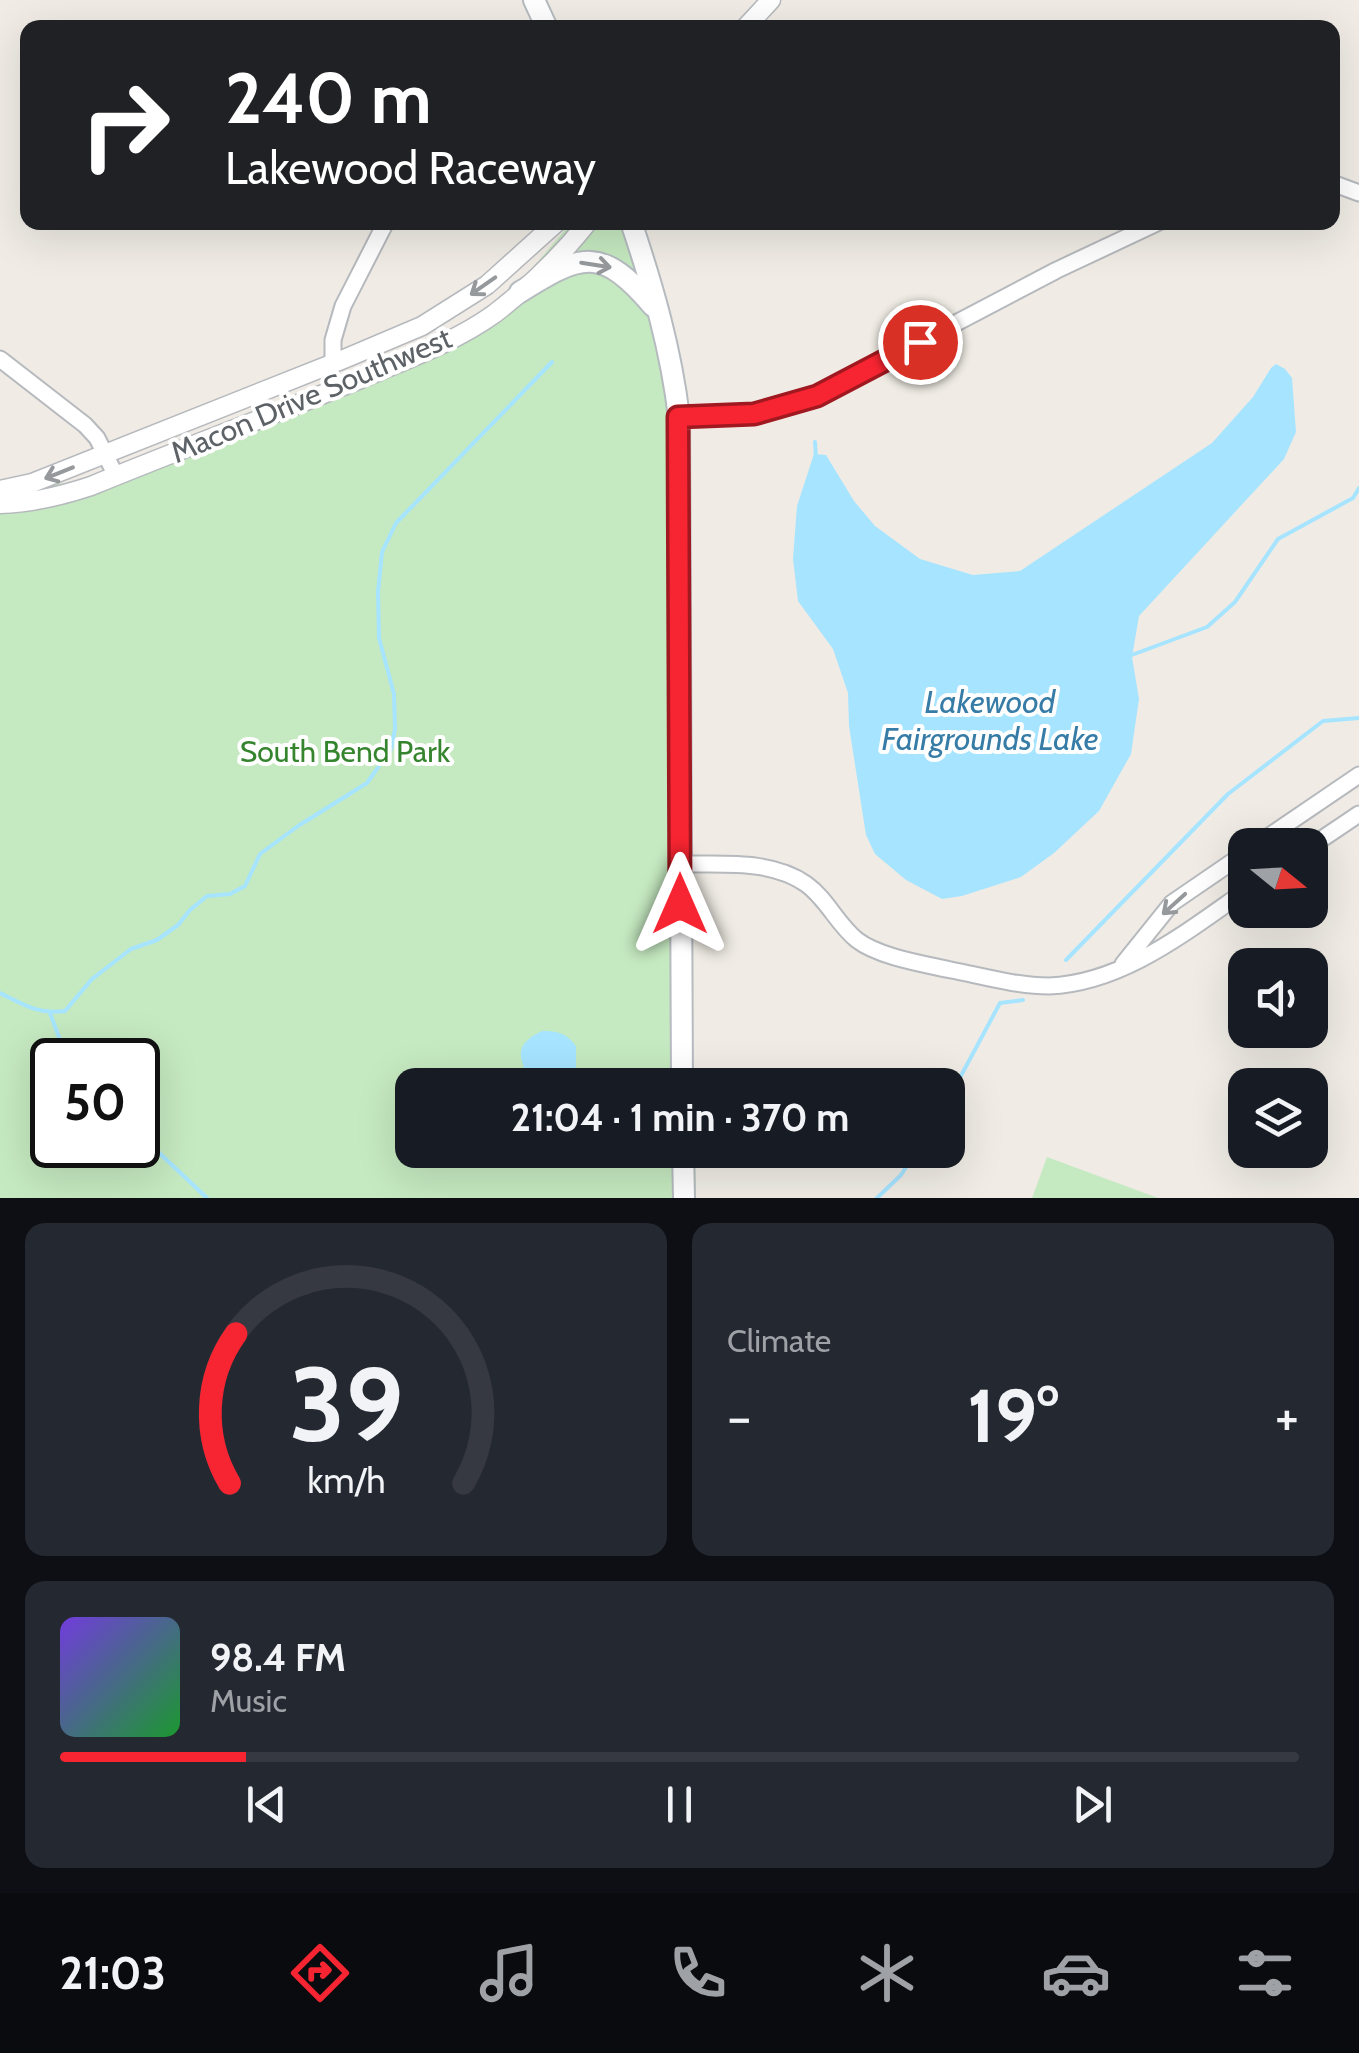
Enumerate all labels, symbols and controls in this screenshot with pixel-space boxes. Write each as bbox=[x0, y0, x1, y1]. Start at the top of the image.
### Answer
text: 240 m bbox=[225, 55, 432, 141]
icon: right bbox=[60, 60, 190, 190]
text: Lakewood Raceway bbox=[225, 141, 596, 195]
one-way arrow bbox=[579, 256, 612, 275]
one-way arrow bbox=[470, 275, 497, 296]
pin bbox=[878, 300, 963, 385]
icon: arrive bbox=[893, 315, 948, 370]
street label: Macon Drive Southwest bbox=[165, 319, 457, 471]
one-way arrow bbox=[44, 465, 74, 483]
water label: Lakewood Fairgrounds Lake bbox=[882, 682, 1099, 758]
park label: South Bend Park bbox=[240, 733, 451, 770]
north arrow bbox=[1228, 828, 1328, 928]
map controls bbox=[1228, 828, 1328, 1168]
position arrow bbox=[628, 852, 732, 956]
one-way arrow bbox=[1162, 892, 1188, 916]
button: sound bbox=[1228, 948, 1328, 1048]
speed limit sign: 50 bbox=[30, 1038, 160, 1168]
button: layers bbox=[1228, 1068, 1328, 1168]
text: 21:04 · 1 min · 370 m bbox=[511, 1094, 849, 1141]
text: Climate bbox=[727, 1321, 831, 1360]
text: 39 bbox=[289, 1341, 403, 1467]
text: 19° bbox=[967, 1370, 1059, 1461]
text: − bbox=[727, 1383, 751, 1450]
text: + bbox=[1275, 1383, 1299, 1450]
text: km/h bbox=[307, 1459, 385, 1502]
text: 98.4 FM bbox=[210, 1634, 346, 1681]
text: Music bbox=[210, 1681, 287, 1720]
icon: previous bbox=[239, 1777, 294, 1832]
icon: pause bbox=[652, 1777, 707, 1832]
icon: next bbox=[1065, 1777, 1120, 1832]
icon: directions bbox=[285, 1938, 355, 2008]
icon: music bbox=[474, 1938, 544, 2008]
icon: phone bbox=[663, 1938, 733, 2008]
icon: climate bbox=[852, 1938, 922, 2008]
icon: car bbox=[1041, 1938, 1111, 2008]
icon: filters bbox=[1230, 1938, 1300, 2008]
text: 21:03 bbox=[59, 1946, 166, 2000]

